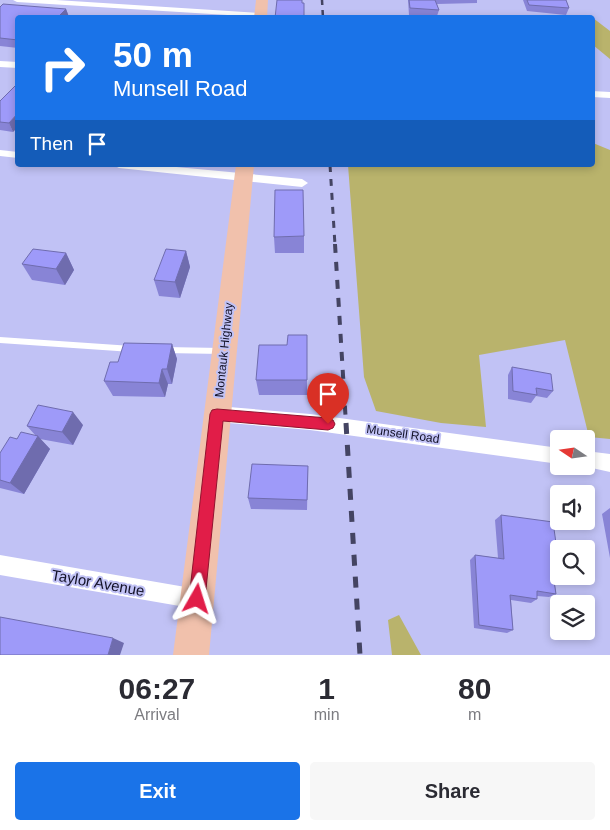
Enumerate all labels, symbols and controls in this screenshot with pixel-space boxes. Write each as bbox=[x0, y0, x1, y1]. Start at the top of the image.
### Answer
icon: right bbox=[30, 35, 95, 100]
text: 50 m bbox=[113, 35, 193, 74]
text: Munsell Road bbox=[113, 76, 248, 101]
icon: arrive bbox=[83, 130, 111, 158]
text: Then bbox=[30, 133, 73, 154]
street label: Montauk Highway bbox=[212, 302, 236, 398]
pin bbox=[307, 373, 349, 424]
icon: arrive bbox=[314, 380, 342, 408]
street label: Munsell Road bbox=[366, 422, 440, 446]
north arrow bbox=[550, 430, 595, 475]
map controls bbox=[550, 430, 595, 640]
button: sound bbox=[550, 485, 595, 530]
button: search bbox=[550, 540, 595, 585]
street label: Taylor Avenue bbox=[50, 566, 146, 599]
position arrow bbox=[170, 572, 222, 624]
button: layers bbox=[550, 595, 595, 640]
text: 06:27 bbox=[119, 672, 195, 705]
text: 1 bbox=[318, 672, 335, 705]
text: 80 bbox=[458, 672, 491, 705]
text: Arrival bbox=[134, 706, 180, 723]
text: min bbox=[314, 706, 340, 723]
text: m bbox=[468, 706, 481, 723]
button: Exit bbox=[15, 762, 300, 820]
button: Share bbox=[310, 762, 595, 820]

